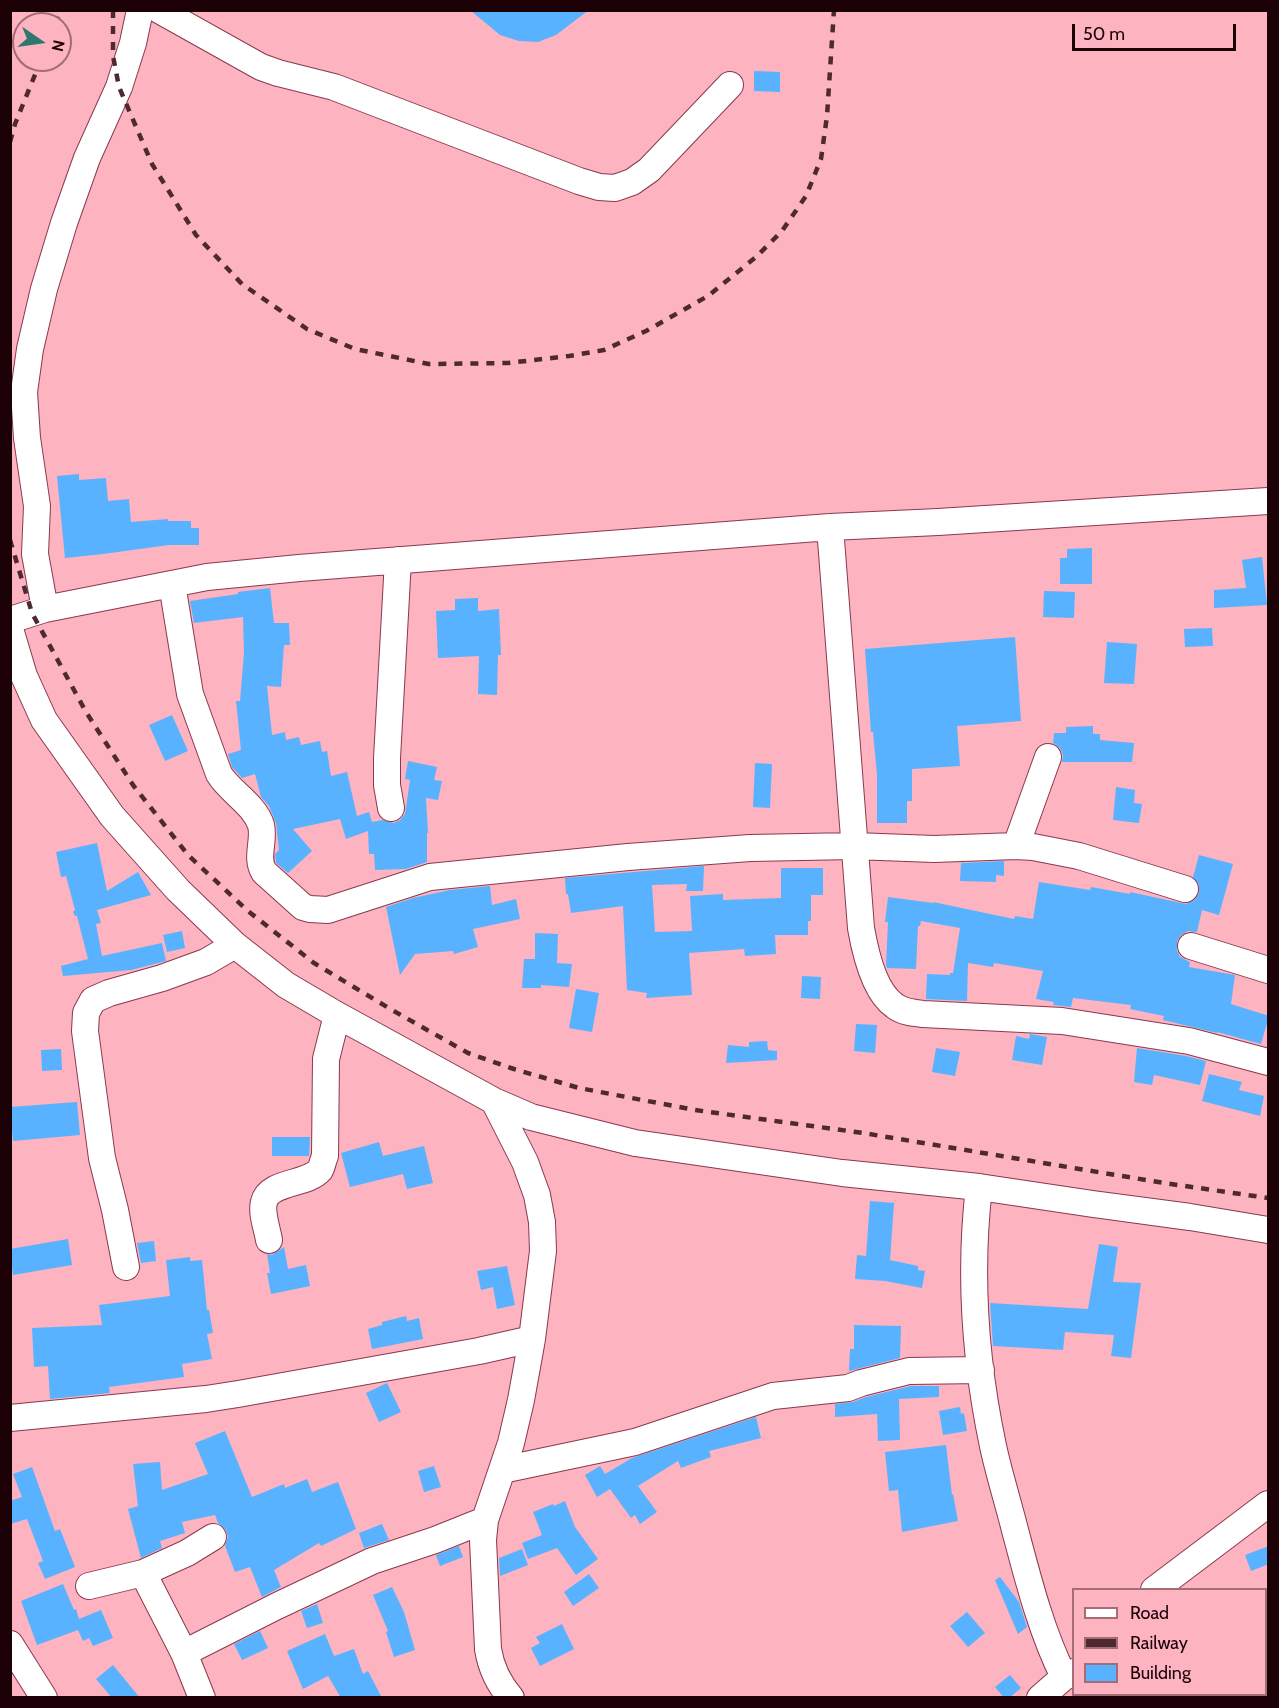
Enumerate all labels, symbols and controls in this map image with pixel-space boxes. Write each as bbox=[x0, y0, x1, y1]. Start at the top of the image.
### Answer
north arrow bbox=[12, 12, 72, 72]
scale bar bbox=[1075, 12, 1238, 50]
text: 50 m bbox=[1083, 23, 1125, 45]
text: N bbox=[48, 38, 69, 53]
legend bbox=[1072, 1588, 1267, 1696]
text: Road bbox=[1130, 1602, 1169, 1624]
text: Railway bbox=[1130, 1632, 1188, 1654]
text: Building bbox=[1130, 1662, 1191, 1684]

